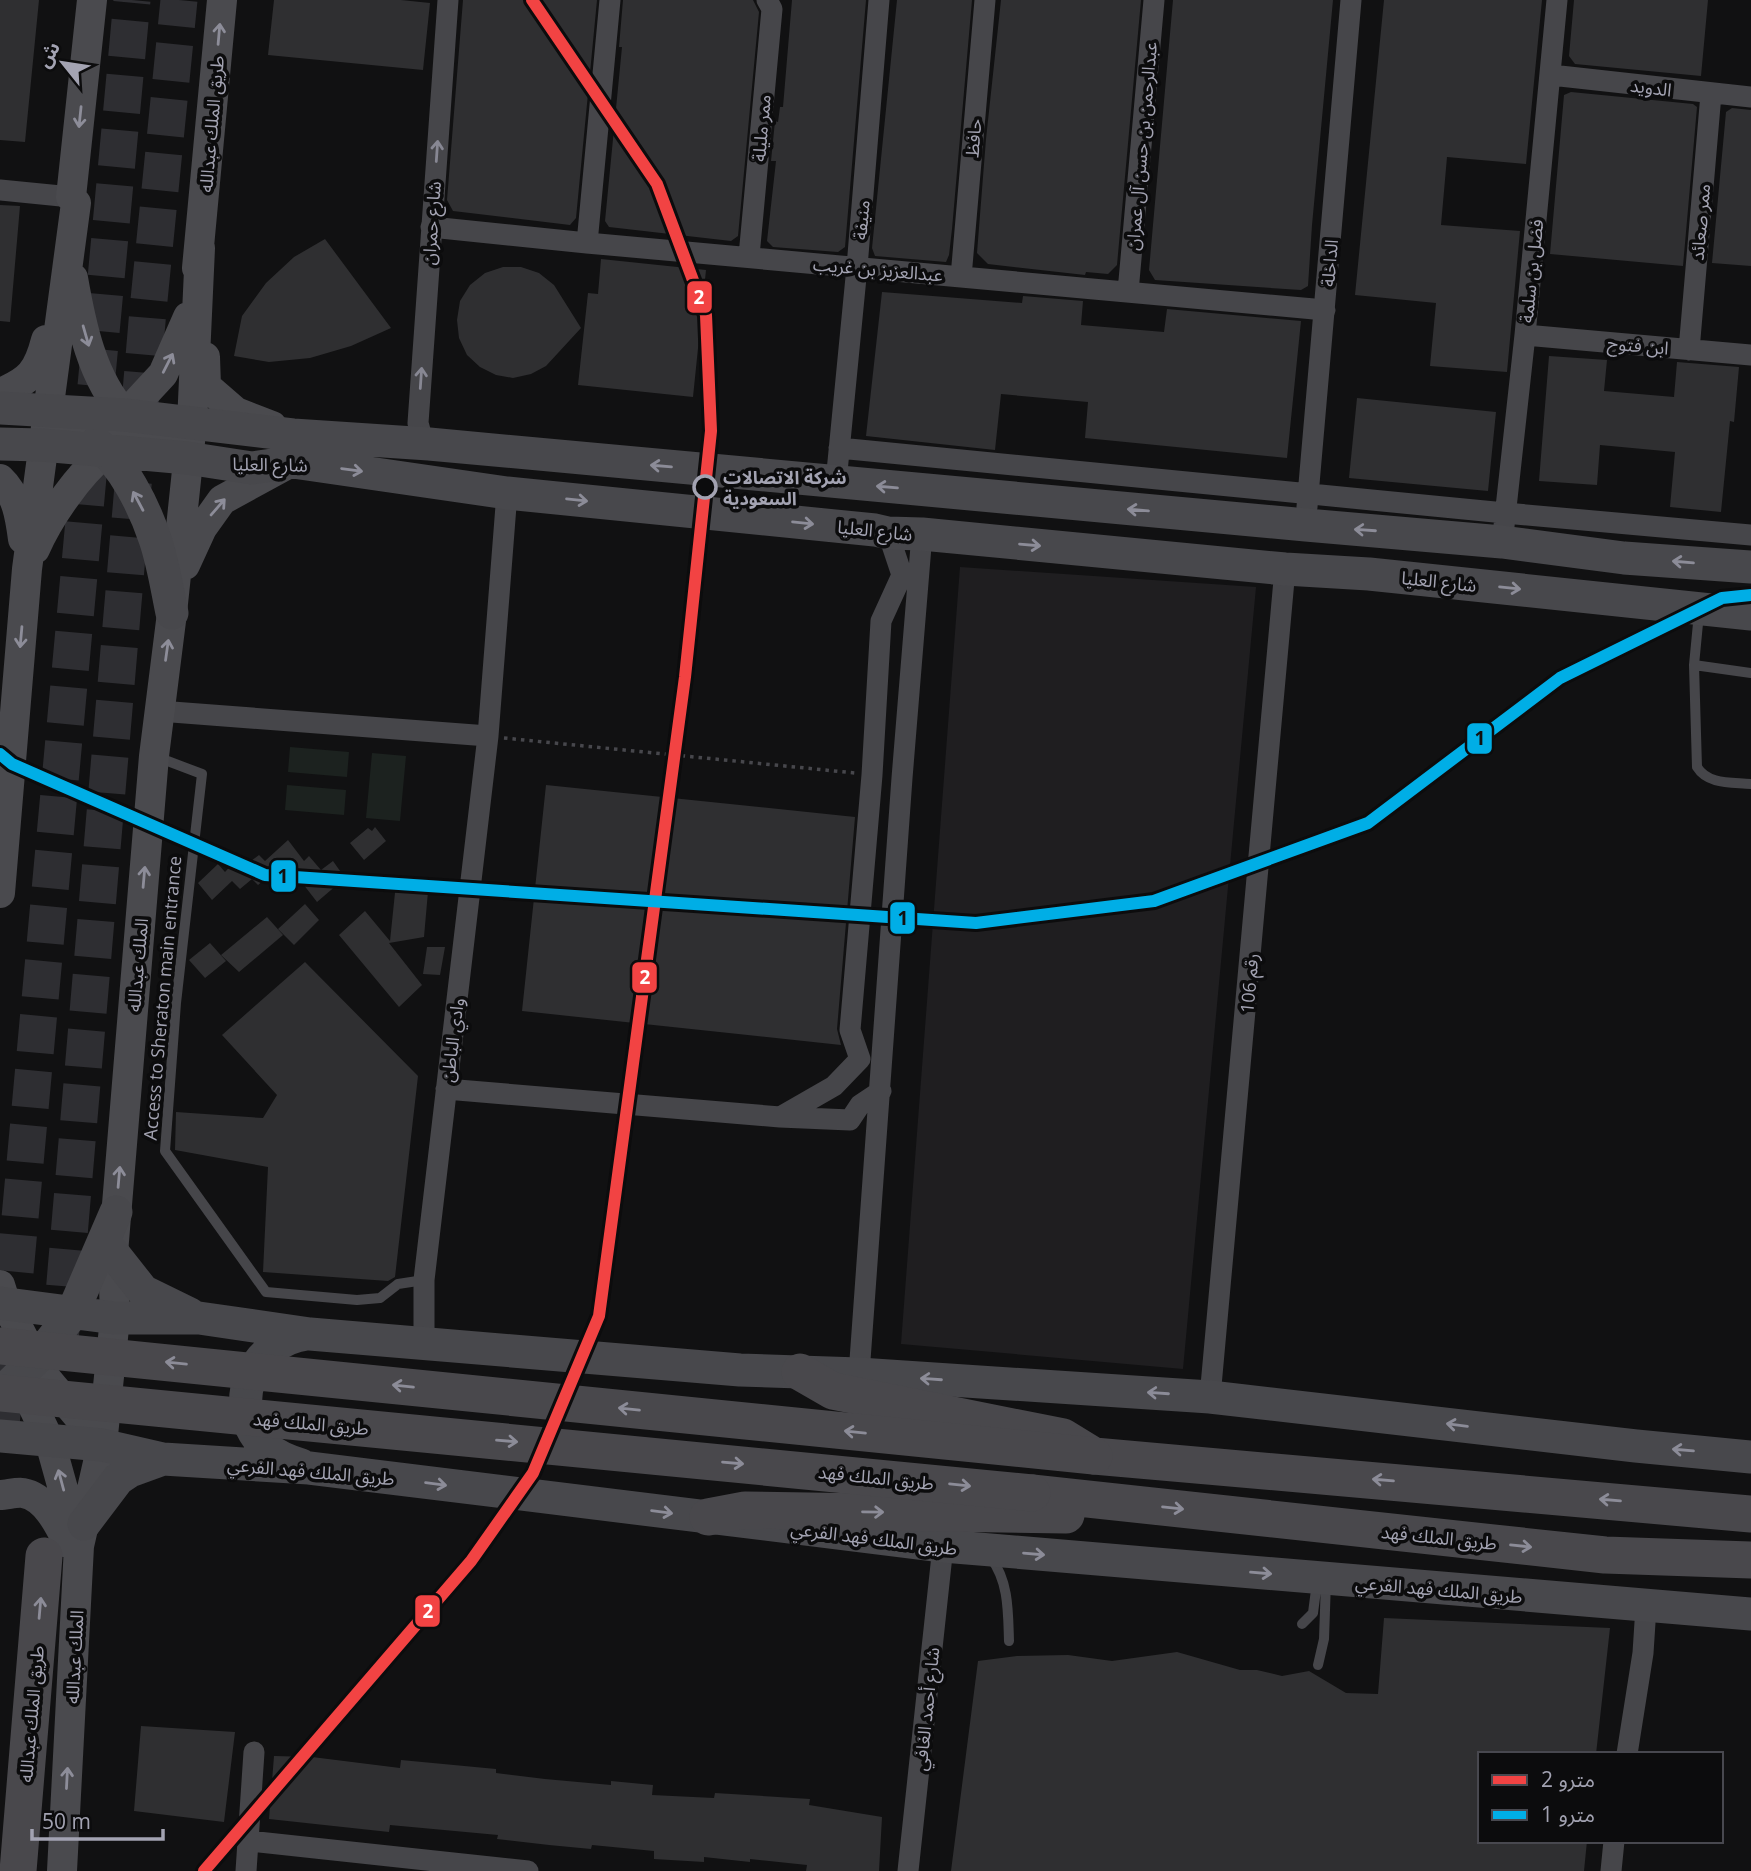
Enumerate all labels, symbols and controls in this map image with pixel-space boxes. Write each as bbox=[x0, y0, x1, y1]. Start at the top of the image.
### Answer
one-way arrow bbox=[213, 23, 226, 45]
north arrow bbox=[28, 28, 98, 98]
text: ش bbox=[31, 37, 66, 72]
street label: عبدالرحمن بن حسن آل عمران bbox=[1120, 41, 1162, 251]
street label: طريق الملك عبدالله bbox=[193, 55, 229, 193]
street label: الدويد bbox=[1629, 73, 1673, 101]
street label: ممر مليلة bbox=[746, 93, 776, 163]
one-way arrow bbox=[73, 105, 86, 127]
street label: حافظ bbox=[959, 118, 987, 158]
one-way arrow bbox=[430, 140, 443, 163]
street label: شارع حمران bbox=[416, 180, 449, 266]
street label: ممر صعائد bbox=[1685, 183, 1715, 261]
street label: منيفة bbox=[847, 199, 875, 241]
street label: فضل بن سلمة bbox=[1514, 218, 1548, 324]
street label: الداخلة bbox=[1315, 238, 1343, 288]
street label: عبدالعزيز بن غريب bbox=[812, 251, 944, 287]
line badge: 2 bbox=[686, 280, 713, 314]
text: 2 bbox=[694, 284, 705, 310]
one-way arrow bbox=[80, 325, 93, 347]
street label: ابن فتوح bbox=[1606, 330, 1670, 362]
one-way arrow bbox=[162, 353, 176, 374]
one-way arrow bbox=[415, 368, 428, 390]
street label: شارع العليا bbox=[232, 451, 308, 480]
one-way arrow bbox=[650, 459, 672, 472]
one-way arrow bbox=[340, 464, 363, 477]
place label: شركة الاتصالات السعودية bbox=[723, 465, 847, 510]
marker: شركة الاتصالات السعودية bbox=[693, 475, 717, 499]
one-way arrow bbox=[876, 480, 899, 493]
one-way arrow bbox=[130, 492, 144, 512]
one-way arrow bbox=[565, 494, 588, 507]
one-way arrow bbox=[210, 498, 226, 516]
one-way arrow bbox=[1127, 503, 1150, 516]
street label: شارع العليا bbox=[836, 514, 914, 549]
one-way arrow bbox=[792, 517, 814, 530]
one-way arrow bbox=[1354, 523, 1376, 536]
one-way arrow bbox=[1018, 538, 1040, 551]
one-way arrow bbox=[1672, 555, 1695, 568]
street label: شارع العليا bbox=[1400, 565, 1478, 600]
one-way arrow bbox=[1498, 581, 1521, 594]
one-way arrow bbox=[14, 625, 27, 648]
one-way arrow bbox=[161, 640, 174, 662]
line badge: 1 bbox=[1466, 722, 1493, 755]
text: 1 bbox=[1475, 725, 1485, 751]
street label: Access to Sheraton main entrance bbox=[138, 855, 186, 1141]
line badge: 1 bbox=[270, 859, 297, 893]
text: 1 bbox=[278, 863, 288, 889]
one-way arrow bbox=[138, 866, 151, 889]
line badge: 1 bbox=[889, 901, 916, 935]
text: 1 bbox=[898, 905, 908, 931]
street label: الملك عبدالله bbox=[121, 917, 153, 1013]
street label: رقم 106 bbox=[1234, 952, 1266, 1014]
line badge: 2 bbox=[631, 961, 658, 994]
text: 2 bbox=[640, 964, 651, 990]
street label: وادي الباطن bbox=[435, 996, 471, 1084]
one-way arrow bbox=[113, 1166, 126, 1189]
one-way arrow bbox=[166, 1357, 188, 1370]
one-way arrow bbox=[919, 1372, 942, 1385]
one-way arrow bbox=[392, 1380, 415, 1393]
one-way arrow bbox=[1147, 1386, 1169, 1399]
one-way arrow bbox=[618, 1403, 641, 1416]
street label: طريق الملك فهد bbox=[252, 1406, 370, 1440]
one-way arrow bbox=[1446, 1419, 1469, 1432]
one-way arrow bbox=[845, 1425, 867, 1438]
one-way arrow bbox=[495, 1435, 518, 1448]
one-way arrow bbox=[1672, 1443, 1695, 1456]
street label: طريق الملك فهد الفرعي bbox=[226, 1452, 396, 1492]
one-way arrow bbox=[722, 1457, 744, 1470]
street label: طريق الملك فهد bbox=[817, 1459, 935, 1495]
one-way arrow bbox=[54, 1470, 67, 1492]
one-way arrow bbox=[1373, 1474, 1395, 1487]
one-way arrow bbox=[425, 1477, 447, 1490]
one-way arrow bbox=[948, 1479, 971, 1492]
one-way arrow bbox=[1599, 1493, 1622, 1506]
one-way arrow bbox=[1161, 1502, 1184, 1515]
one-way arrow bbox=[650, 1505, 673, 1518]
one-way arrow bbox=[861, 1505, 884, 1518]
street label: طريق الملك فهد الفرعي bbox=[789, 1516, 959, 1562]
street label: طريق الملك فهد bbox=[1380, 1519, 1498, 1555]
one-way arrow bbox=[1509, 1540, 1532, 1553]
one-way arrow bbox=[1022, 1548, 1045, 1561]
one-way arrow bbox=[1249, 1567, 1272, 1580]
street label: طريق الملك فهد الفرعي bbox=[1354, 1570, 1524, 1610]
line badge: 2 bbox=[414, 1594, 441, 1628]
one-way arrow bbox=[34, 1597, 47, 1619]
text: 2 bbox=[423, 1598, 434, 1624]
street label: الملك عبدالله bbox=[60, 1609, 88, 1705]
street label: طريق الملك عبدالله bbox=[13, 1645, 49, 1783]
street label: شارع أحمد الغافي bbox=[908, 1646, 947, 1772]
legend bbox=[1478, 1752, 1723, 1843]
text: مترو 2 bbox=[1541, 1765, 1595, 1793]
one-way arrow bbox=[61, 1768, 74, 1790]
scale bar bbox=[32, 1798, 163, 1842]
text: مترو 1 bbox=[1541, 1800, 1595, 1828]
text: 50 m bbox=[42, 1807, 91, 1835]

